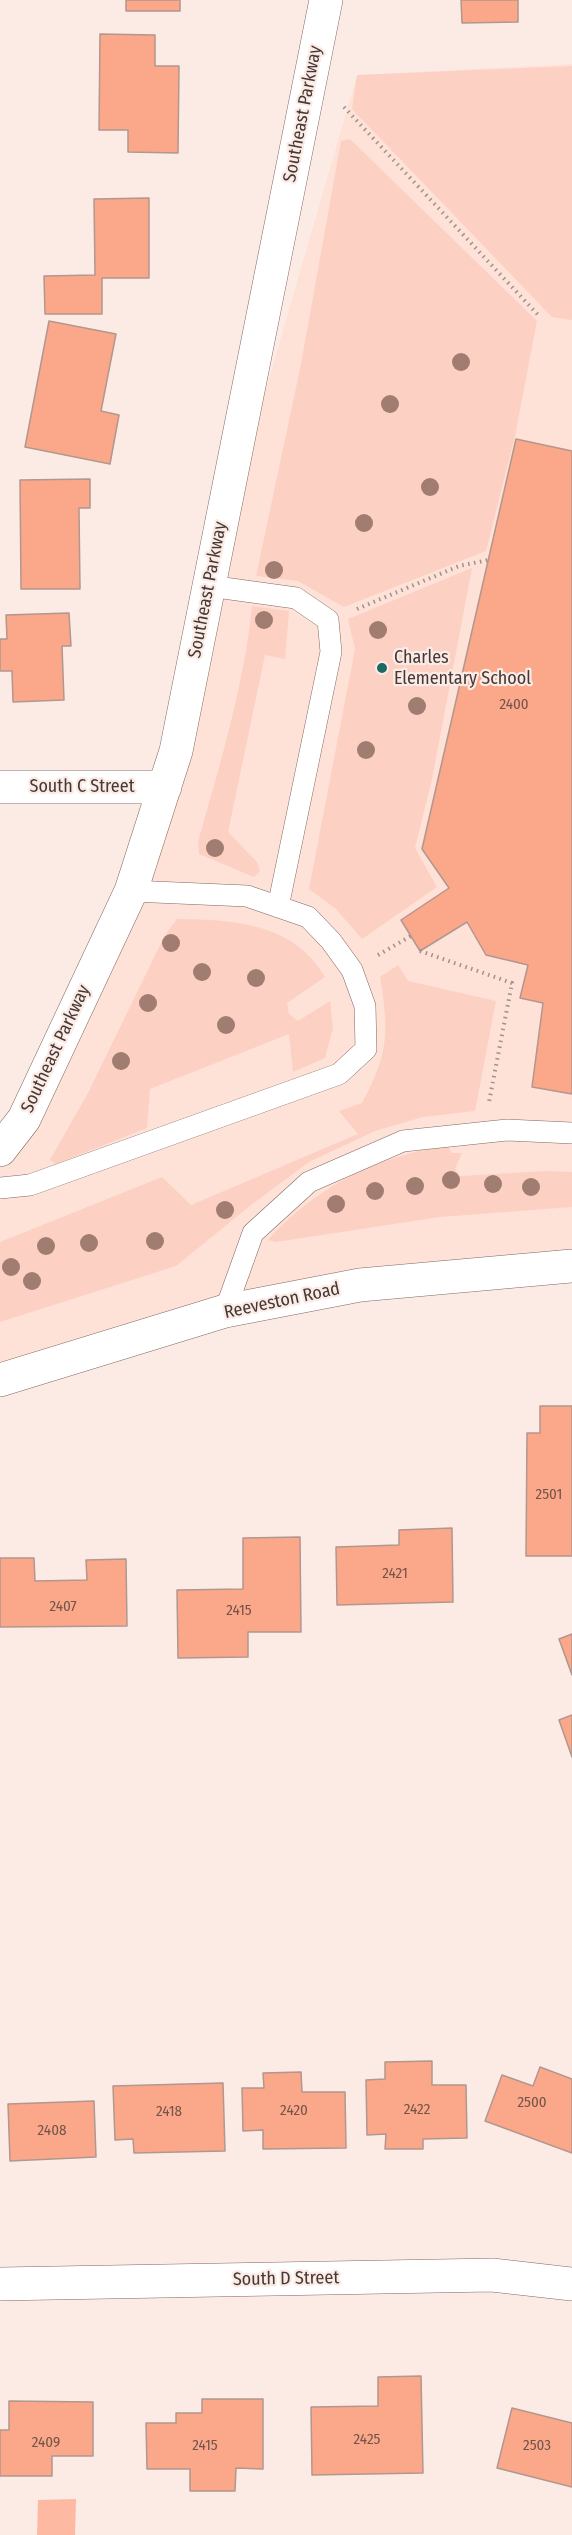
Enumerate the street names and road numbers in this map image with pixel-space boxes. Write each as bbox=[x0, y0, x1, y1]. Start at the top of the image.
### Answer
street label: Southeast Parkway bbox=[279, 44, 327, 184]
street label: Southeast Parkway bbox=[184, 520, 232, 660]
street label: South C Street bbox=[29, 776, 135, 798]
street label: Southeast Parkway bbox=[17, 982, 95, 1116]
street label: Reeveston Road bbox=[222, 1278, 342, 1324]
street label: South D Street bbox=[233, 2267, 339, 2291]

